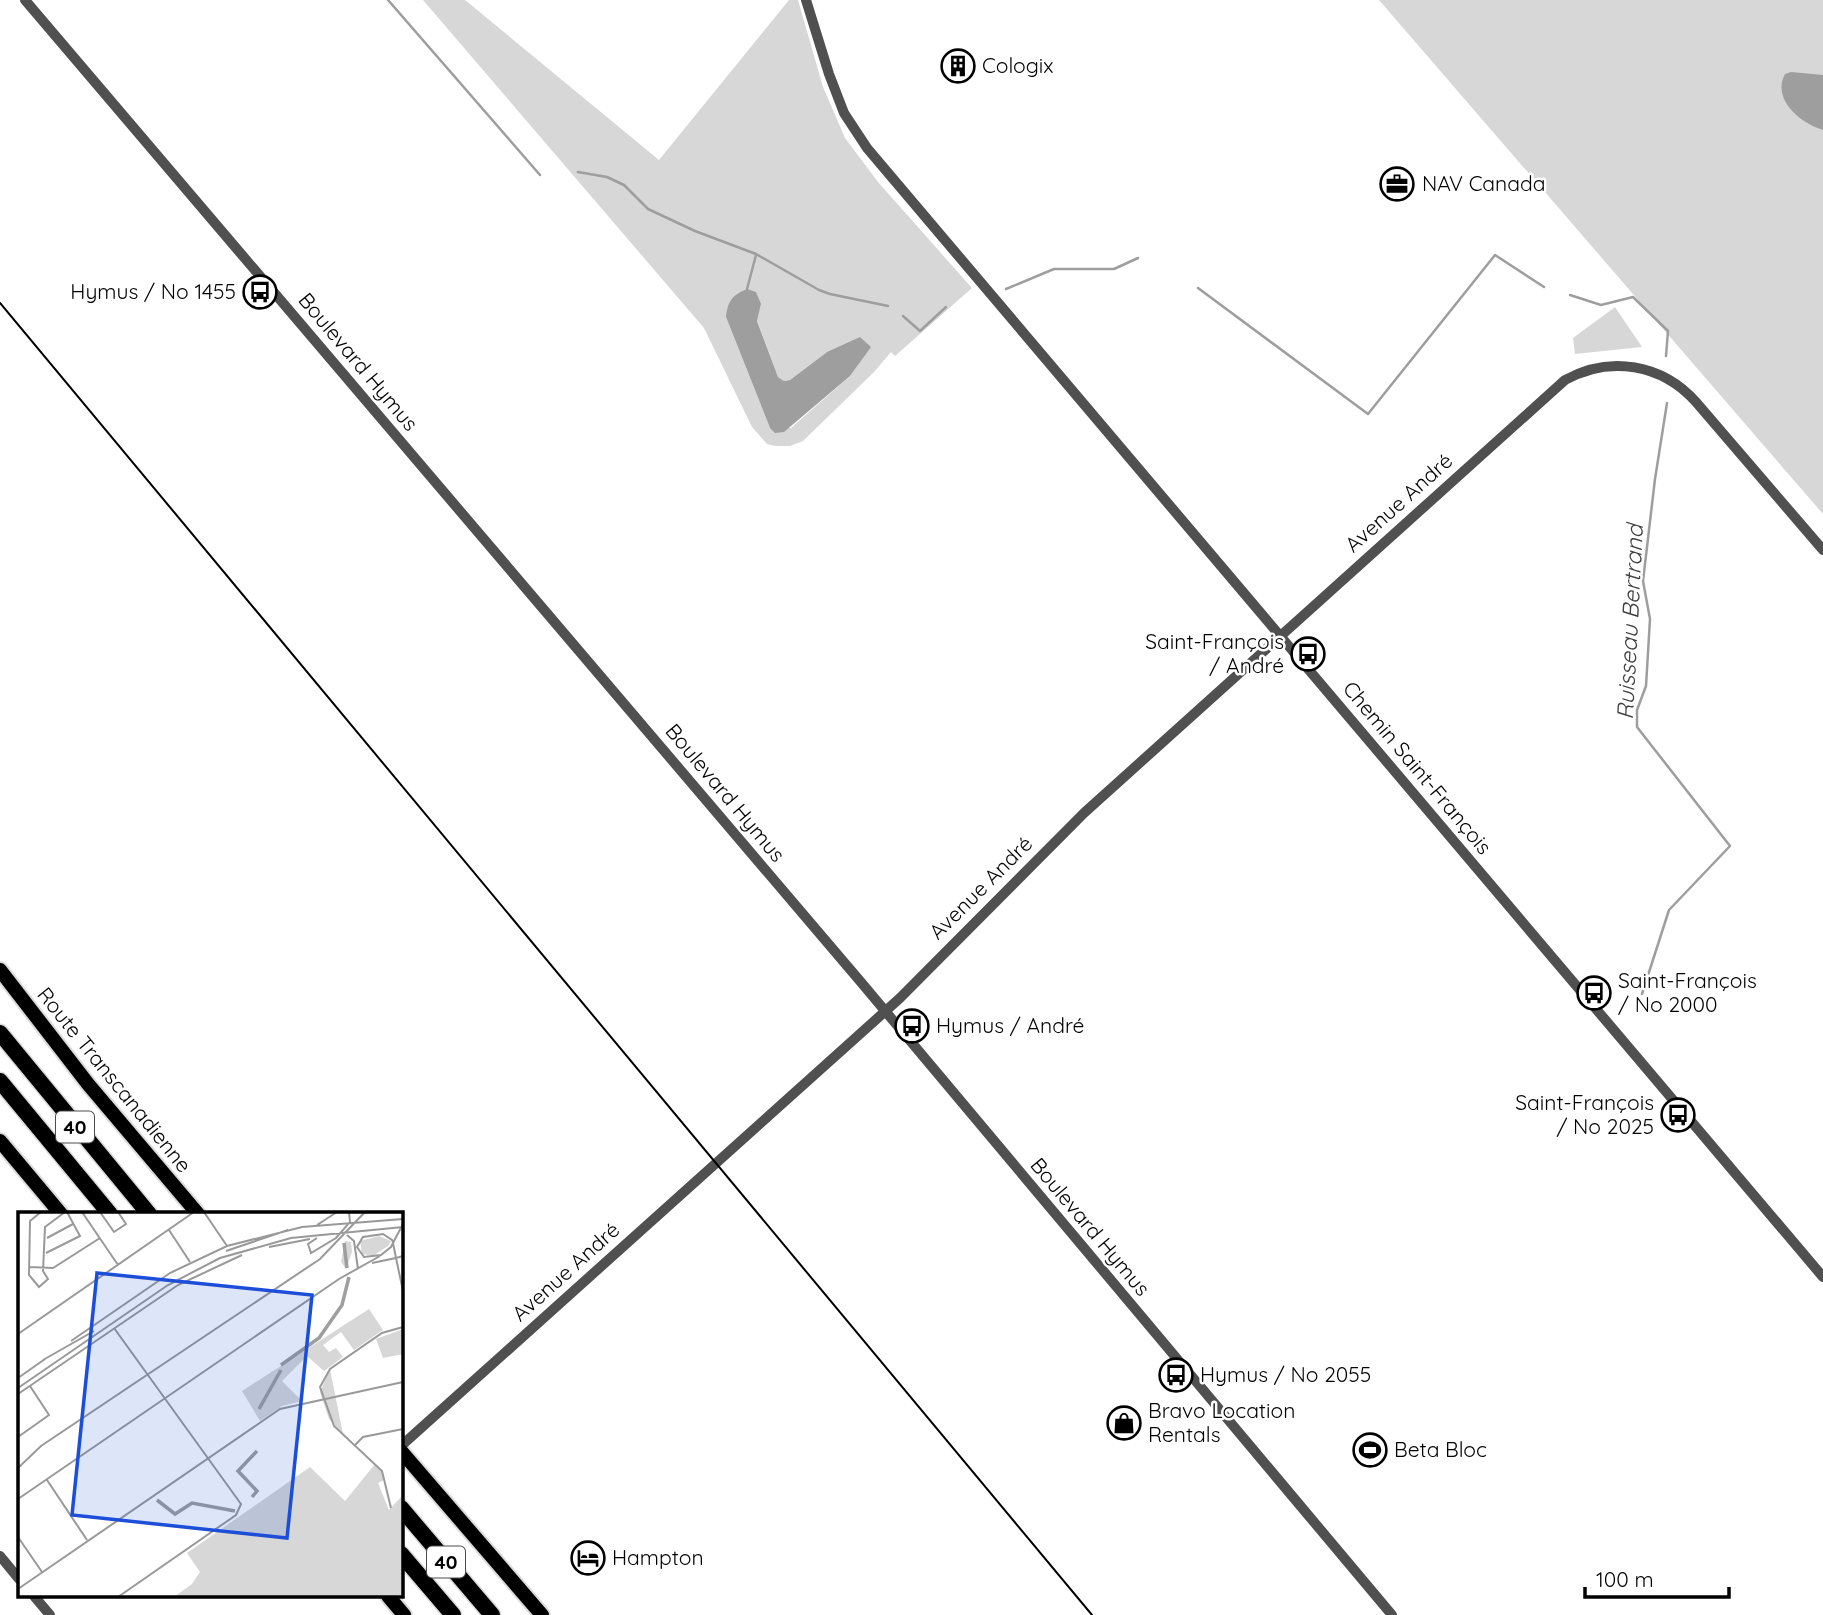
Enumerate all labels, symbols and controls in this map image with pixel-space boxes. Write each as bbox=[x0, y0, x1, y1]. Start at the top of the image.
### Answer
building icon: Cologix bbox=[939, 47, 977, 85]
place label: Cologix bbox=[982, 52, 1053, 78]
office icon: NAV Canada bbox=[1378, 165, 1416, 203]
place label: NAV Canada bbox=[1422, 170, 1545, 196]
bus stop icon: Hymus / No 1455 bbox=[241, 273, 279, 311]
place label: Hymus / No 1455 bbox=[70, 278, 236, 304]
street label: Boulevard Hymus bbox=[293, 287, 424, 436]
street label: Avenue André bbox=[1339, 447, 1457, 557]
water label: Ruisseau Bertrand bbox=[1610, 521, 1649, 720]
place label: Saint-François / André bbox=[1145, 628, 1284, 678]
bus stop icon: Saint-François / André bbox=[1289, 635, 1327, 673]
street label: Chemin Saint-François bbox=[1338, 676, 1498, 859]
street label: Boulevard Hymus bbox=[660, 718, 791, 867]
street label: Avenue André bbox=[923, 830, 1037, 944]
place label: Saint-François / No 2000 bbox=[1618, 967, 1757, 1017]
bus stop icon: Saint-François / No 2000 bbox=[1575, 974, 1613, 1012]
street label: Route Transcanadienne bbox=[32, 981, 198, 1177]
bus stop icon: Hymus / André bbox=[893, 1007, 931, 1045]
place label: Hymus / André bbox=[936, 1012, 1084, 1038]
place label: Saint-François / No 2025 bbox=[1515, 1089, 1654, 1139]
bus stop icon: Saint-François / No 2025 bbox=[1659, 1096, 1697, 1134]
road number: 40 bbox=[56, 1112, 94, 1142]
street label: Boulevard Hymus bbox=[1025, 1152, 1156, 1301]
inset map bbox=[18, 1212, 402, 1598]
street label: Avenue André bbox=[506, 1216, 624, 1326]
bus stop icon: Hymus / No 2055 bbox=[1157, 1356, 1195, 1394]
place label: Hymus / No 2055 bbox=[1200, 1361, 1371, 1387]
place label: Bravo Location Rentals bbox=[1148, 1397, 1295, 1447]
shop icon: Bravo Location Rentals bbox=[1105, 1404, 1143, 1442]
sports icon: Beta Bloc bbox=[1351, 1431, 1389, 1469]
place label: Beta Bloc bbox=[1394, 1436, 1487, 1462]
hotel icon: Hampton bbox=[569, 1539, 607, 1577]
place label: Hampton bbox=[612, 1544, 704, 1570]
road number: 40 bbox=[427, 1546, 465, 1578]
scale bar bbox=[1585, 1556, 1728, 1600]
text: 100 m bbox=[1596, 1566, 1654, 1592]

